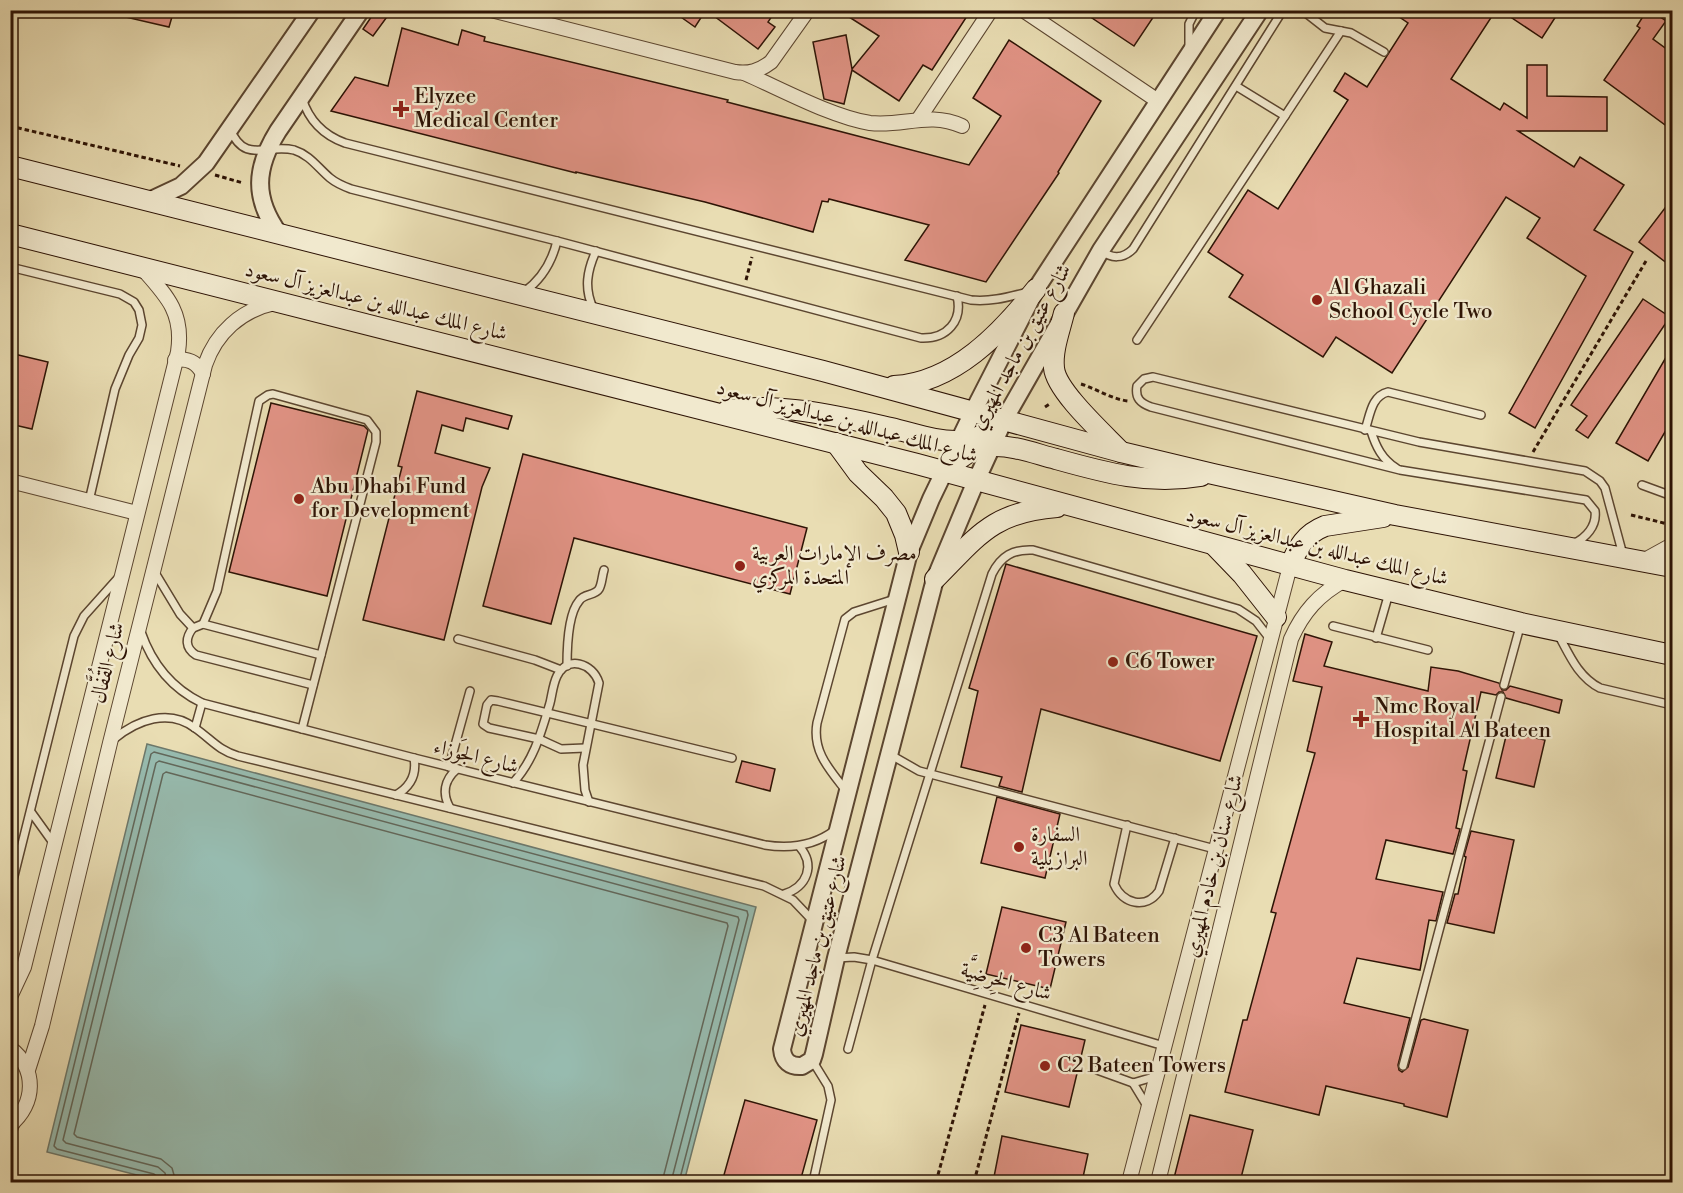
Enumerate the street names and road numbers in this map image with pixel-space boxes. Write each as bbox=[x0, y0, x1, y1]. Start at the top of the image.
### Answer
street label: شارع الملك عبدالله بن عبدالعزيز آل سعود bbox=[241, 256, 510, 351]
street label: شارع عتيق بن ماجد المهيري bbox=[965, 259, 1081, 437]
street label: شارع الملك عبدالله بن عبدالعزيز آل سعود bbox=[712, 374, 981, 473]
street label: شارع الملك عبدالله بن عبدالعزيز آل سعود bbox=[1182, 501, 1451, 596]
street label: شارع القُفَّال bbox=[80, 618, 134, 707]
street label: شارع الجَوزاء bbox=[430, 731, 522, 784]
street label: شارع سنان بن خادم المهيري bbox=[1179, 772, 1253, 961]
street label: شارع عتيق بن ماجد المهيري bbox=[783, 853, 857, 1040]
street label: شارع الحِرضِيَّة bbox=[956, 951, 1056, 1011]

